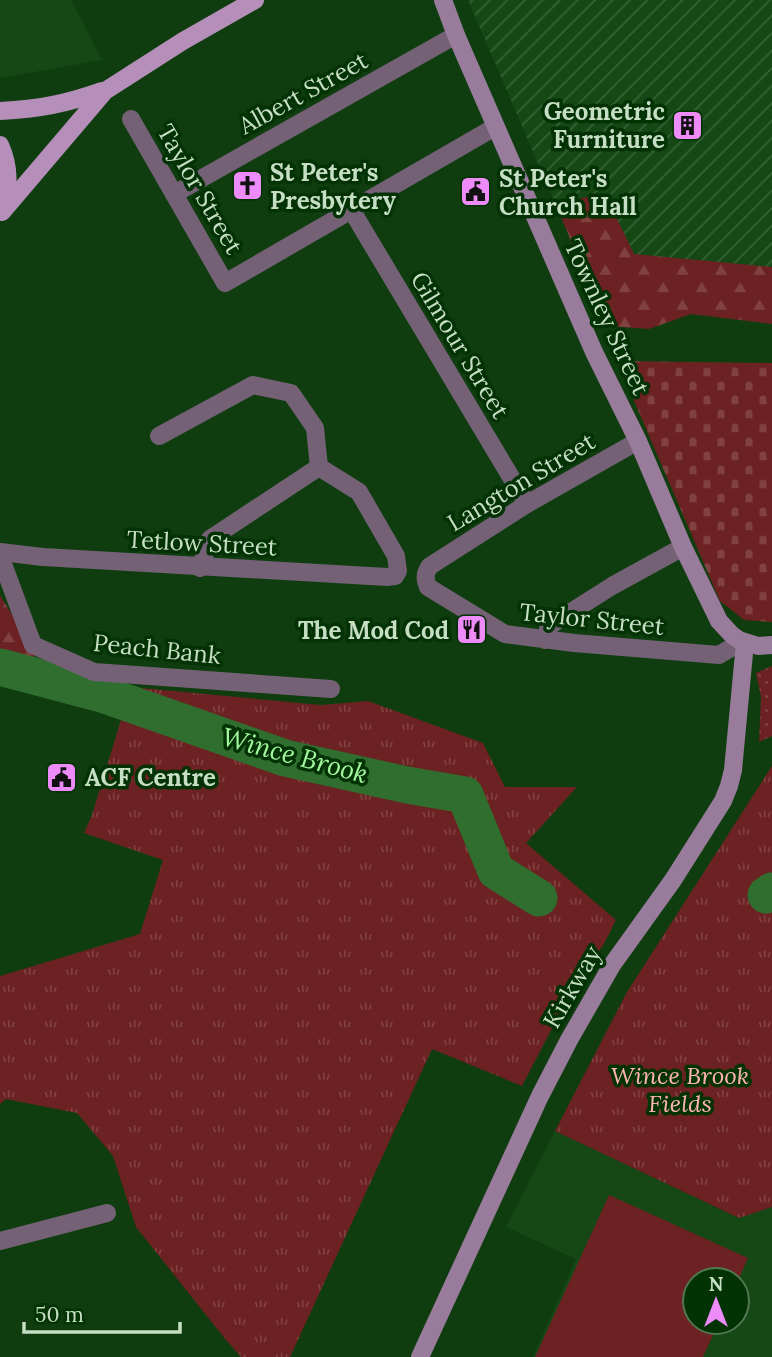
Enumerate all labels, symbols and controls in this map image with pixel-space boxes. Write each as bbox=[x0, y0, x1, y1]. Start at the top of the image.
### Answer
street label: Albert Street bbox=[232, 45, 374, 142]
place label: Geometric Furniture bbox=[544, 96, 666, 155]
building icon: Geometric Furniture bbox=[671, 108, 705, 142]
street label: Taylor Street bbox=[150, 119, 250, 260]
place label: St Peter's Presbytery bbox=[270, 157, 397, 216]
place label: St Peter's Church Hall bbox=[499, 163, 637, 222]
church icon: St Peter's Presbytery bbox=[230, 169, 264, 203]
public building icon: St Peter's Church Hall bbox=[459, 175, 493, 209]
street label: Townley Street bbox=[557, 234, 657, 400]
street label: Gilmour Street bbox=[404, 266, 516, 425]
street label: Langton Street bbox=[441, 425, 601, 538]
street label: Tetlow Street bbox=[126, 524, 279, 562]
street label: Taylor Street bbox=[518, 596, 666, 642]
restaurant icon: The Mod Cod bbox=[455, 613, 489, 647]
place label: The Mod Cod bbox=[298, 615, 449, 646]
street label: Peach Bank bbox=[92, 627, 222, 671]
water label: Wince Brook bbox=[218, 720, 372, 790]
public building icon: ACF Centre bbox=[45, 760, 79, 794]
place label: ACF Centre bbox=[85, 762, 216, 793]
street label: Kirkway bbox=[536, 940, 608, 1034]
park label: Wince Brook Fields bbox=[611, 1060, 749, 1119]
north arrow bbox=[681, 1266, 751, 1336]
text: N bbox=[709, 1272, 724, 1296]
scale bar bbox=[24, 1290, 180, 1334]
text: 50 m bbox=[35, 1301, 84, 1328]

